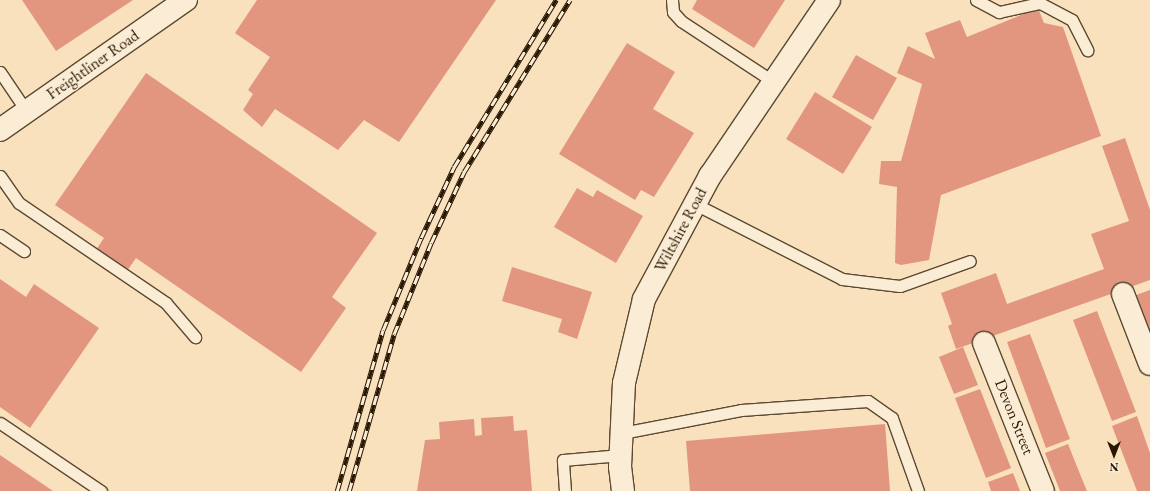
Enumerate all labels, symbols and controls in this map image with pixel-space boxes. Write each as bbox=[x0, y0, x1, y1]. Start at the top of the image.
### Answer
street label: Freightliner Road bbox=[43, 26, 143, 104]
street label: Wiltshire Road bbox=[651, 185, 711, 275]
street label: Devon Street bbox=[990, 376, 1038, 458]
north arrow bbox=[1094, 435, 1134, 475]
text: N bbox=[1110, 460, 1118, 474]

